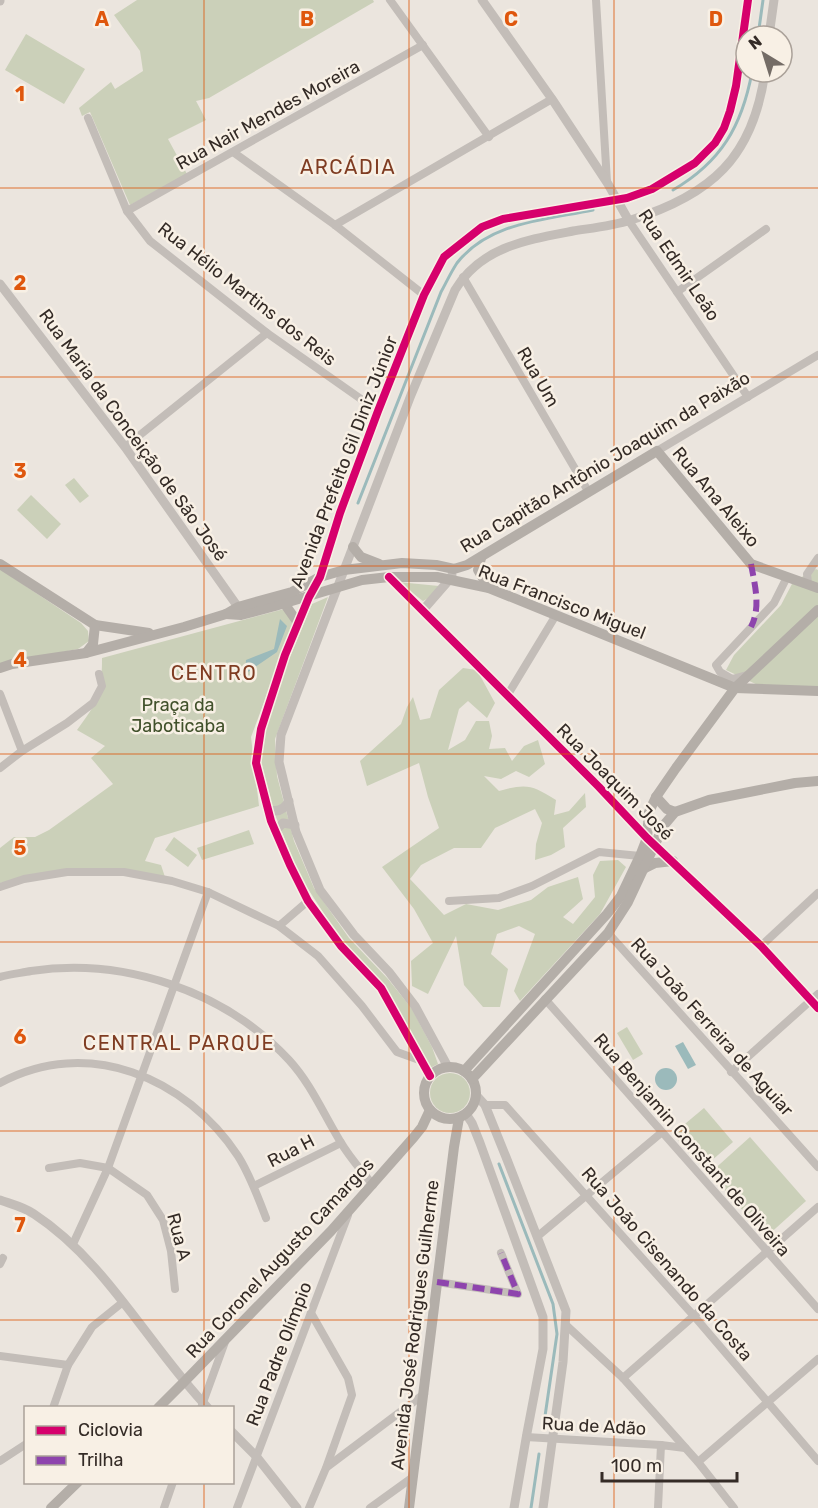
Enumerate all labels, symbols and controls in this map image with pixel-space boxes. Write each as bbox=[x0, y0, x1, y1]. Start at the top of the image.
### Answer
text: A bbox=[95, 7, 110, 31]
text: B bbox=[300, 7, 314, 31]
text: C bbox=[504, 7, 518, 31]
text: D bbox=[709, 7, 723, 31]
north arrow bbox=[734, 24, 794, 84]
text: N bbox=[745, 32, 765, 54]
street label: Rua Nair Mendes Moreira bbox=[172, 55, 364, 175]
text: 1 bbox=[15, 82, 25, 106]
district label: ARCÁDIA bbox=[300, 155, 396, 179]
street label: Rua Edmir Leão bbox=[634, 205, 724, 325]
street label: Rua Hélio Martins dos Reis bbox=[153, 218, 341, 370]
text: 2 bbox=[14, 271, 27, 295]
street label: Rua Maria da Conceição de São José bbox=[34, 305, 232, 565]
street label: Avenida Prefeito Gil Diniz Júnior bbox=[286, 333, 402, 591]
street label: Rua Um bbox=[512, 343, 564, 411]
street label: Rua Capitão Antônio Joaquim da Paixão bbox=[456, 367, 754, 557]
street label: Rua Ana Aleixo bbox=[668, 442, 764, 552]
text: 3 bbox=[13, 459, 27, 483]
street label: Rua Francisco Miguel bbox=[475, 560, 649, 644]
text: 4 bbox=[13, 648, 27, 672]
district label: CENTRO bbox=[171, 661, 257, 685]
park label: Praça da Jaboticaba bbox=[131, 694, 225, 737]
street label: Rua Joaquim José bbox=[552, 719, 678, 845]
text: 5 bbox=[14, 836, 27, 860]
street label: Rua João Ferreira de Aguiar bbox=[626, 933, 798, 1121]
text: 6 bbox=[13, 1025, 27, 1049]
street label: Rua Benjamin Constant de Oliveira bbox=[589, 1029, 795, 1261]
district label: CENTRAL PARQUE bbox=[83, 1031, 275, 1055]
street label: Rua H bbox=[264, 1130, 318, 1172]
street label: Rua Coronel Augusto Camargos bbox=[181, 1153, 379, 1363]
street label: Rua João Cisenando da Costa bbox=[577, 1163, 757, 1365]
street label: Avenida José Rodrigues Guilherme bbox=[386, 1179, 444, 1471]
street label: Rua A bbox=[162, 1211, 196, 1263]
text: 7 bbox=[14, 1213, 26, 1237]
street label: Rua Padre Olímpio bbox=[241, 1279, 317, 1429]
legend bbox=[24, 1406, 234, 1484]
street label: Rua de Adão bbox=[541, 1412, 647, 1440]
text: Ciclovia bbox=[78, 1419, 143, 1441]
scale bar bbox=[602, 1445, 737, 1483]
text: Trilha bbox=[78, 1449, 123, 1471]
text: 100 m bbox=[611, 1455, 662, 1477]

